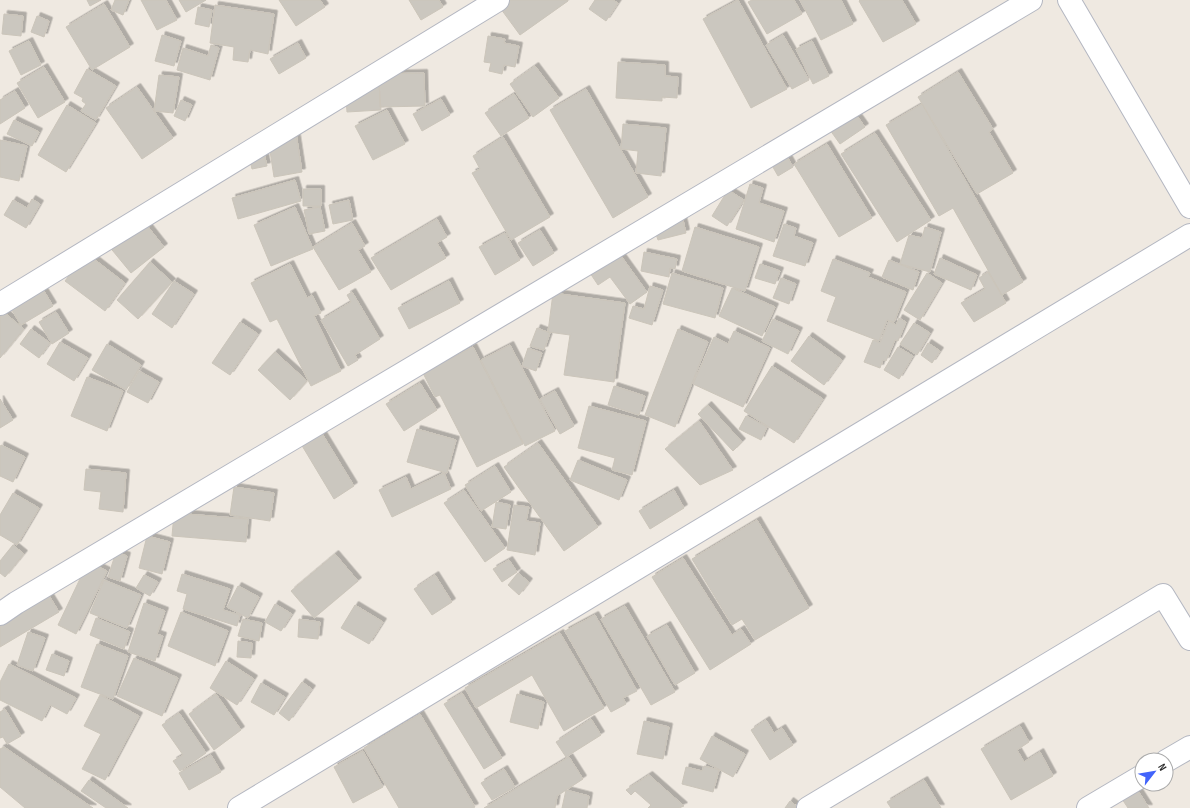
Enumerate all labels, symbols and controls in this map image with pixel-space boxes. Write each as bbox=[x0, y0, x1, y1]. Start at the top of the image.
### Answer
north arrow bbox=[1134, 752, 1174, 792]
text: N bbox=[1155, 761, 1169, 773]

